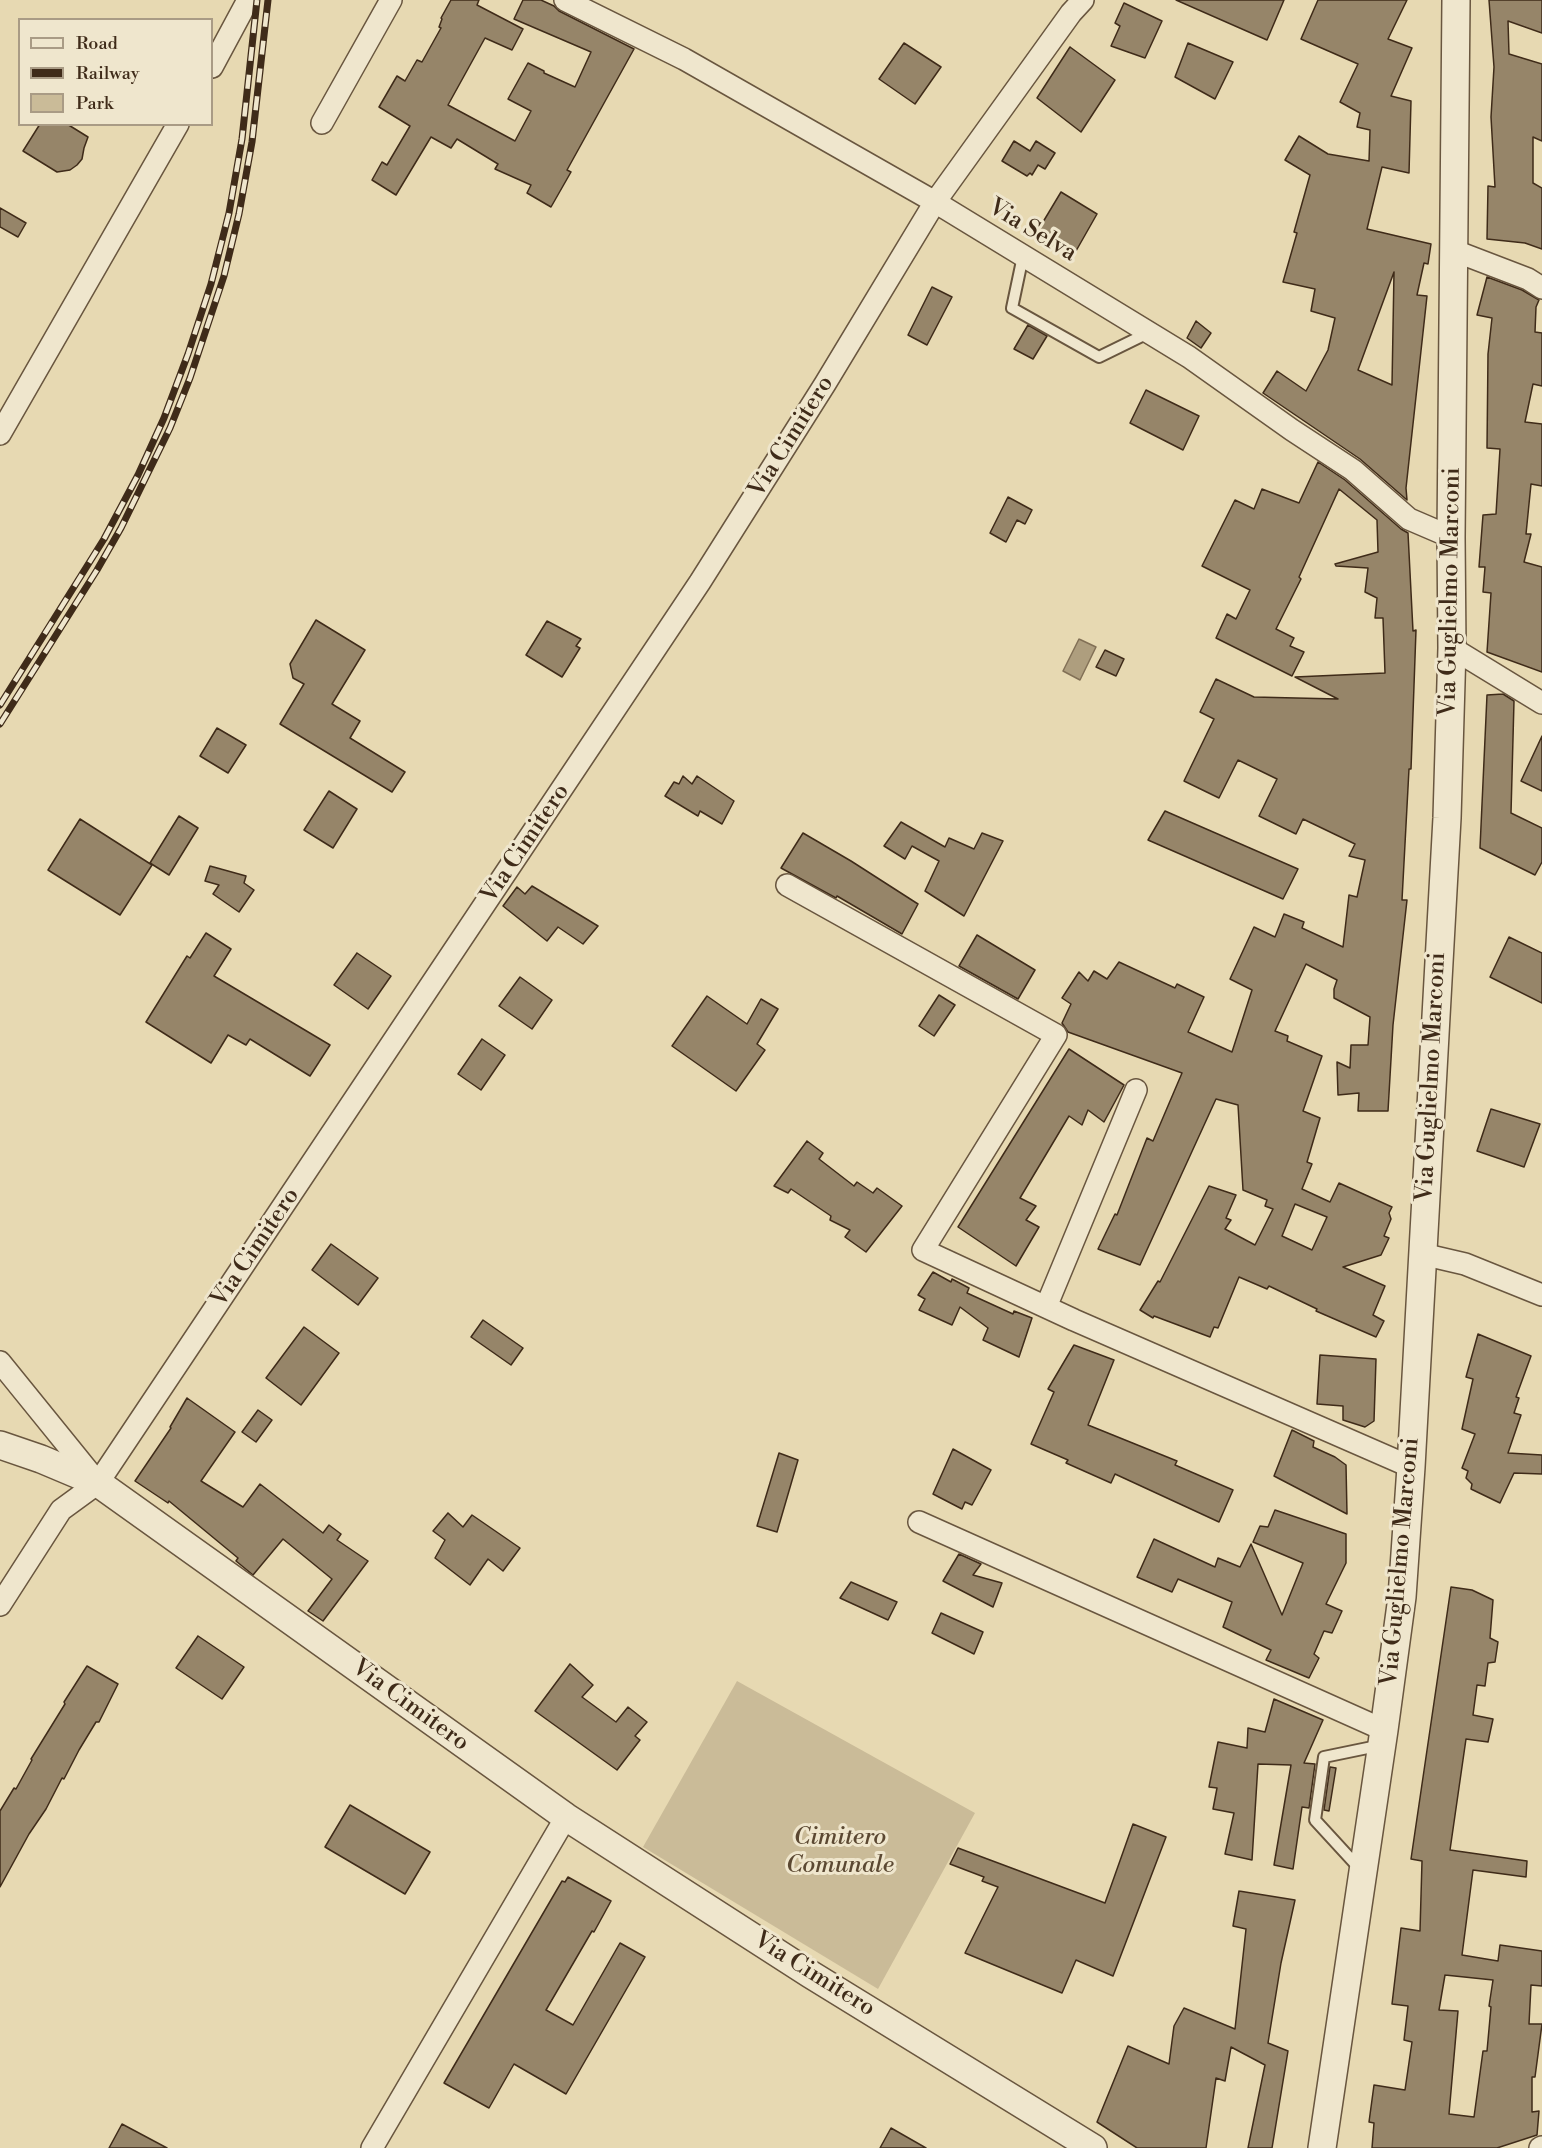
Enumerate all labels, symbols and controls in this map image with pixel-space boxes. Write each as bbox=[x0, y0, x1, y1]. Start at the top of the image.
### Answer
legend bbox=[18, 18, 213, 126]
text: Road bbox=[76, 32, 118, 55]
text: Railway bbox=[76, 62, 139, 85]
text: Park bbox=[76, 92, 113, 115]
street label: Via Selva bbox=[983, 193, 1081, 269]
street label: Via Cimitero bbox=[743, 371, 841, 503]
street label: Via Guglielmo Marconi bbox=[1434, 467, 1468, 717]
street label: Via Cimitero bbox=[476, 779, 576, 909]
street label: Via Guglielmo Marconi bbox=[1411, 952, 1453, 1202]
street label: Via Cimitero bbox=[206, 1183, 306, 1313]
street label: Via Guglielmo Marconi bbox=[1376, 1436, 1426, 1688]
street label: Via Cimitero bbox=[346, 1654, 474, 1758]
park label: Cimitero Comunale bbox=[786, 1824, 894, 1880]
street label: Via Cimitero bbox=[748, 1926, 880, 2024]

